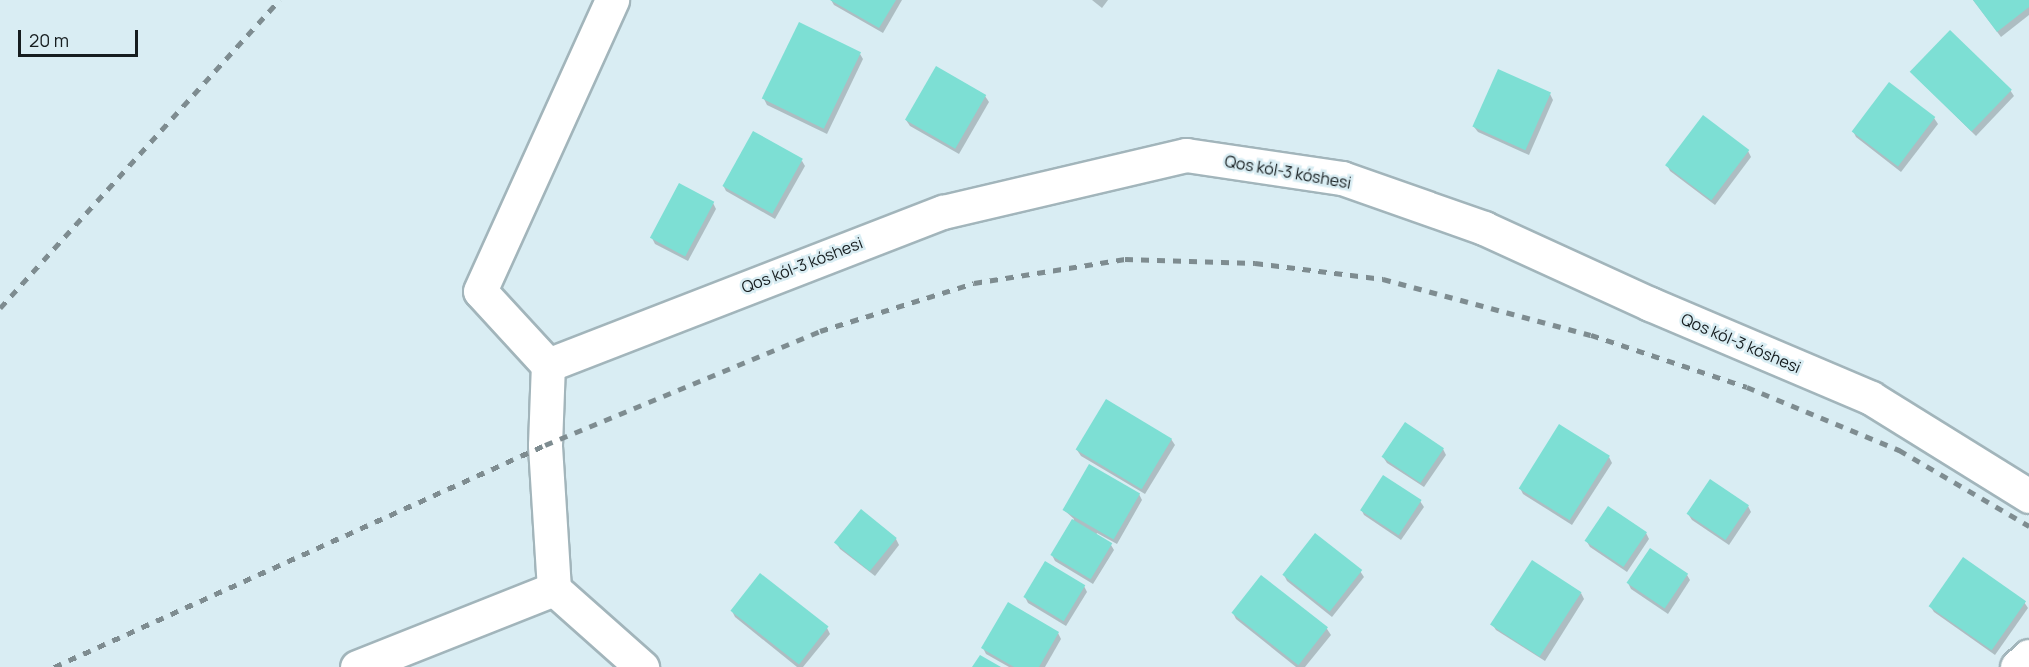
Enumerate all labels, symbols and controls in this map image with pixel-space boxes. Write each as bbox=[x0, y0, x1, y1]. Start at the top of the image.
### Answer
scale bar bbox=[21, 18, 141, 56]
text: 20 m bbox=[29, 28, 69, 52]
street label: Qos kól-3 kóshesi bbox=[1223, 151, 1353, 193]
street label: Qos kól-3 kóshesi bbox=[739, 233, 865, 297]
street label: Qos kól-3 kóshesi bbox=[1678, 309, 1804, 377]

